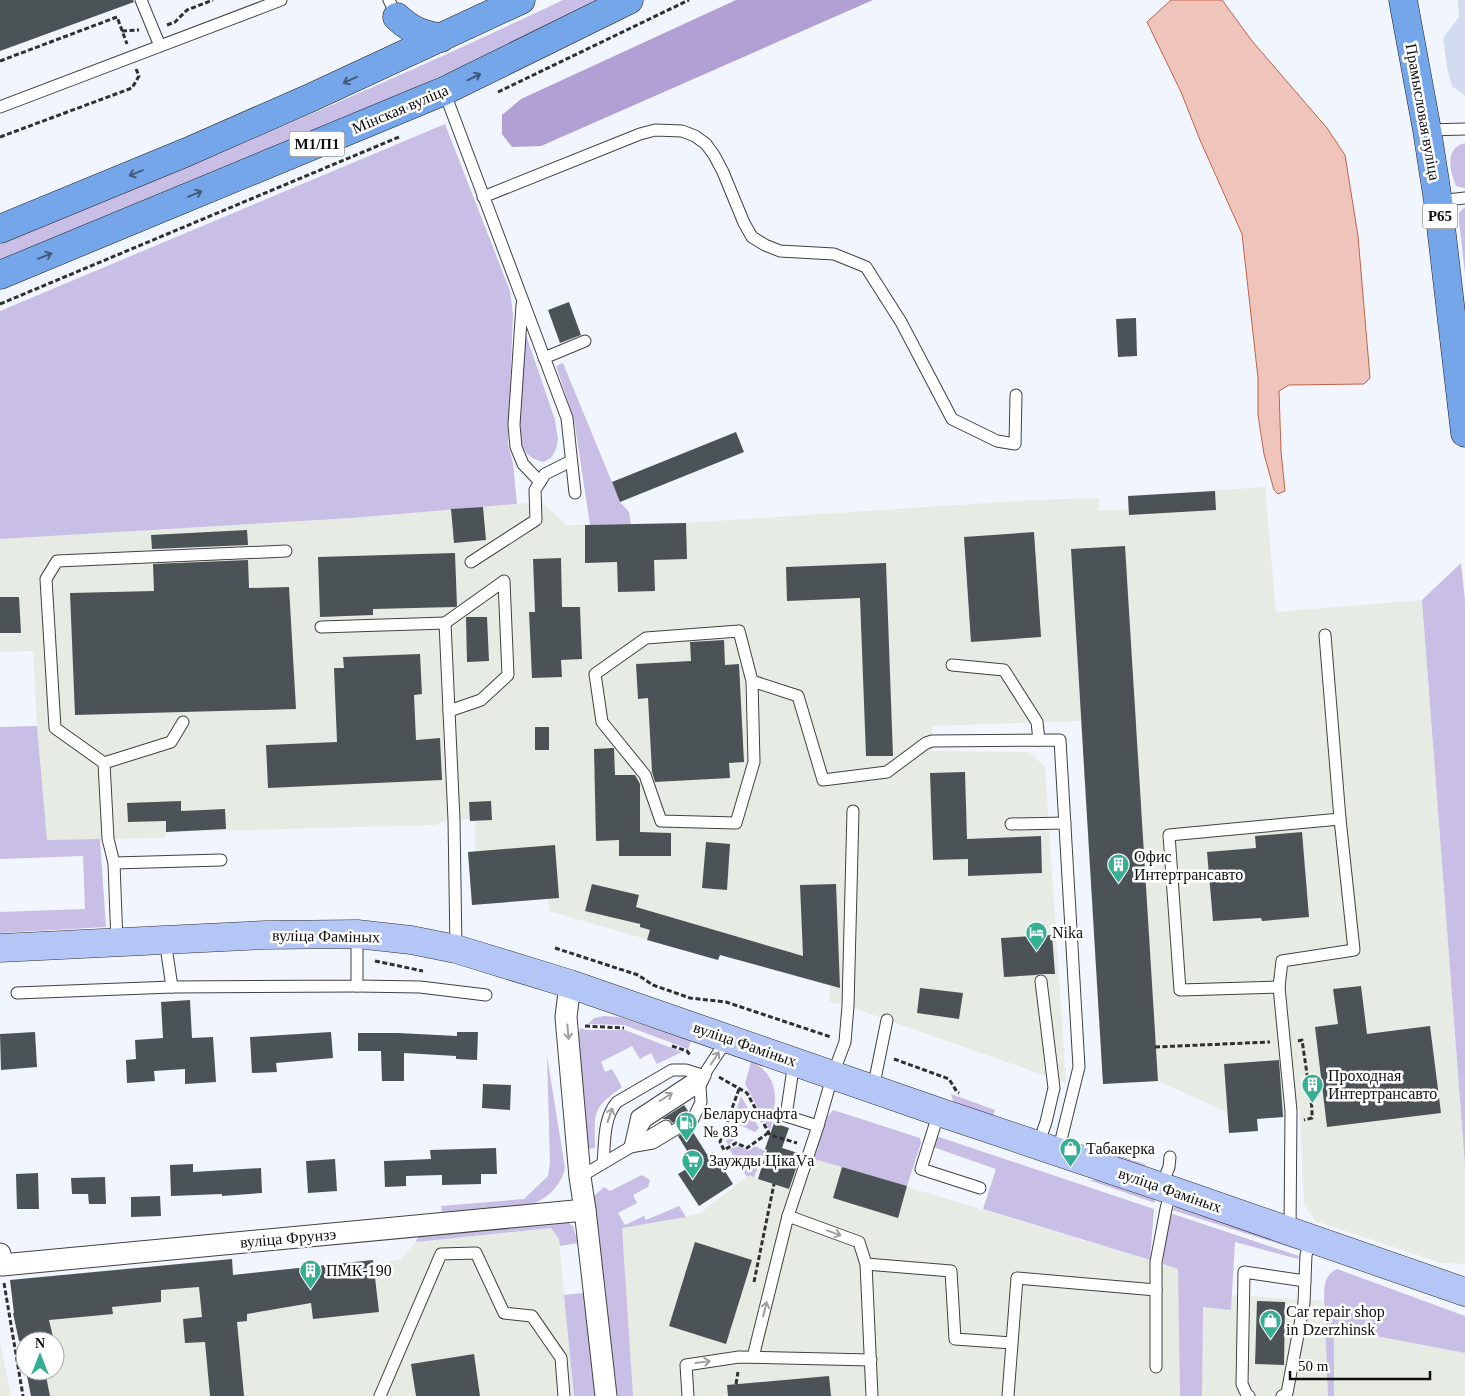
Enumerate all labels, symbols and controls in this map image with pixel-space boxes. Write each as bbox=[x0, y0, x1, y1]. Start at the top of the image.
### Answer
street label: Прамысловая вуліца bbox=[1402, 42, 1443, 182]
one-way arrow bbox=[466, 72, 481, 81]
one-way arrow bbox=[343, 76, 358, 85]
street label: Мінская вуліца bbox=[349, 81, 451, 138]
road number: М1/П1 bbox=[290, 132, 344, 156]
one-way arrow bbox=[129, 168, 144, 178]
one-way arrow bbox=[187, 189, 202, 199]
road number: Р65 bbox=[1422, 204, 1458, 228]
one-way arrow bbox=[37, 251, 52, 261]
place label: Офис Интертрансавто bbox=[1134, 848, 1243, 884]
building icon: Офис Интертрансавто bbox=[1106, 853, 1130, 884]
hotel icon: Nika bbox=[1024, 920, 1048, 951]
place label: Nika bbox=[1052, 924, 1083, 941]
street label: вуліца Фаміных bbox=[272, 927, 380, 946]
street label: вуліца Фаміных bbox=[691, 1018, 799, 1071]
one-way arrow bbox=[563, 1024, 572, 1040]
one-way arrow bbox=[710, 1052, 720, 1066]
place label: Проходная Интертрансавто bbox=[1328, 1067, 1437, 1103]
building icon: Проходная Интертрансавто bbox=[1300, 1072, 1324, 1103]
one-way arrow bbox=[658, 1092, 672, 1102]
place label: Беларуснафта № 83 bbox=[703, 1105, 798, 1140]
one-way arrow bbox=[606, 1108, 615, 1123]
fuel station icon: Беларуснафта № 83 bbox=[675, 1110, 699, 1141]
shop icon: Табакерка bbox=[1058, 1136, 1082, 1167]
place label: Табакерка bbox=[1086, 1140, 1155, 1158]
supermarket icon: Заужды ЦікаVа bbox=[681, 1148, 705, 1179]
place label: Заужды ЦікаVа bbox=[709, 1152, 814, 1170]
street label: вуліца Фаміных bbox=[1116, 1164, 1224, 1217]
street label: вуліца Фрунзэ bbox=[239, 1225, 337, 1252]
one-way arrow bbox=[826, 1229, 841, 1238]
building icon: ПМК-190 bbox=[298, 1258, 322, 1289]
place label: ПМК-190 bbox=[326, 1262, 392, 1279]
one-way arrow bbox=[760, 1302, 770, 1318]
place label: Car repair shop in Dzerzhinsk bbox=[1286, 1303, 1385, 1338]
shop icon: Car repair shop in Dzerzhinsk bbox=[1258, 1308, 1282, 1339]
north arrow bbox=[15, 1331, 65, 1381]
text: N bbox=[35, 1336, 45, 1351]
scale bar bbox=[1290, 1348, 1430, 1380]
one-way arrow bbox=[695, 1357, 711, 1367]
text: 50 m bbox=[1298, 1358, 1329, 1374]

